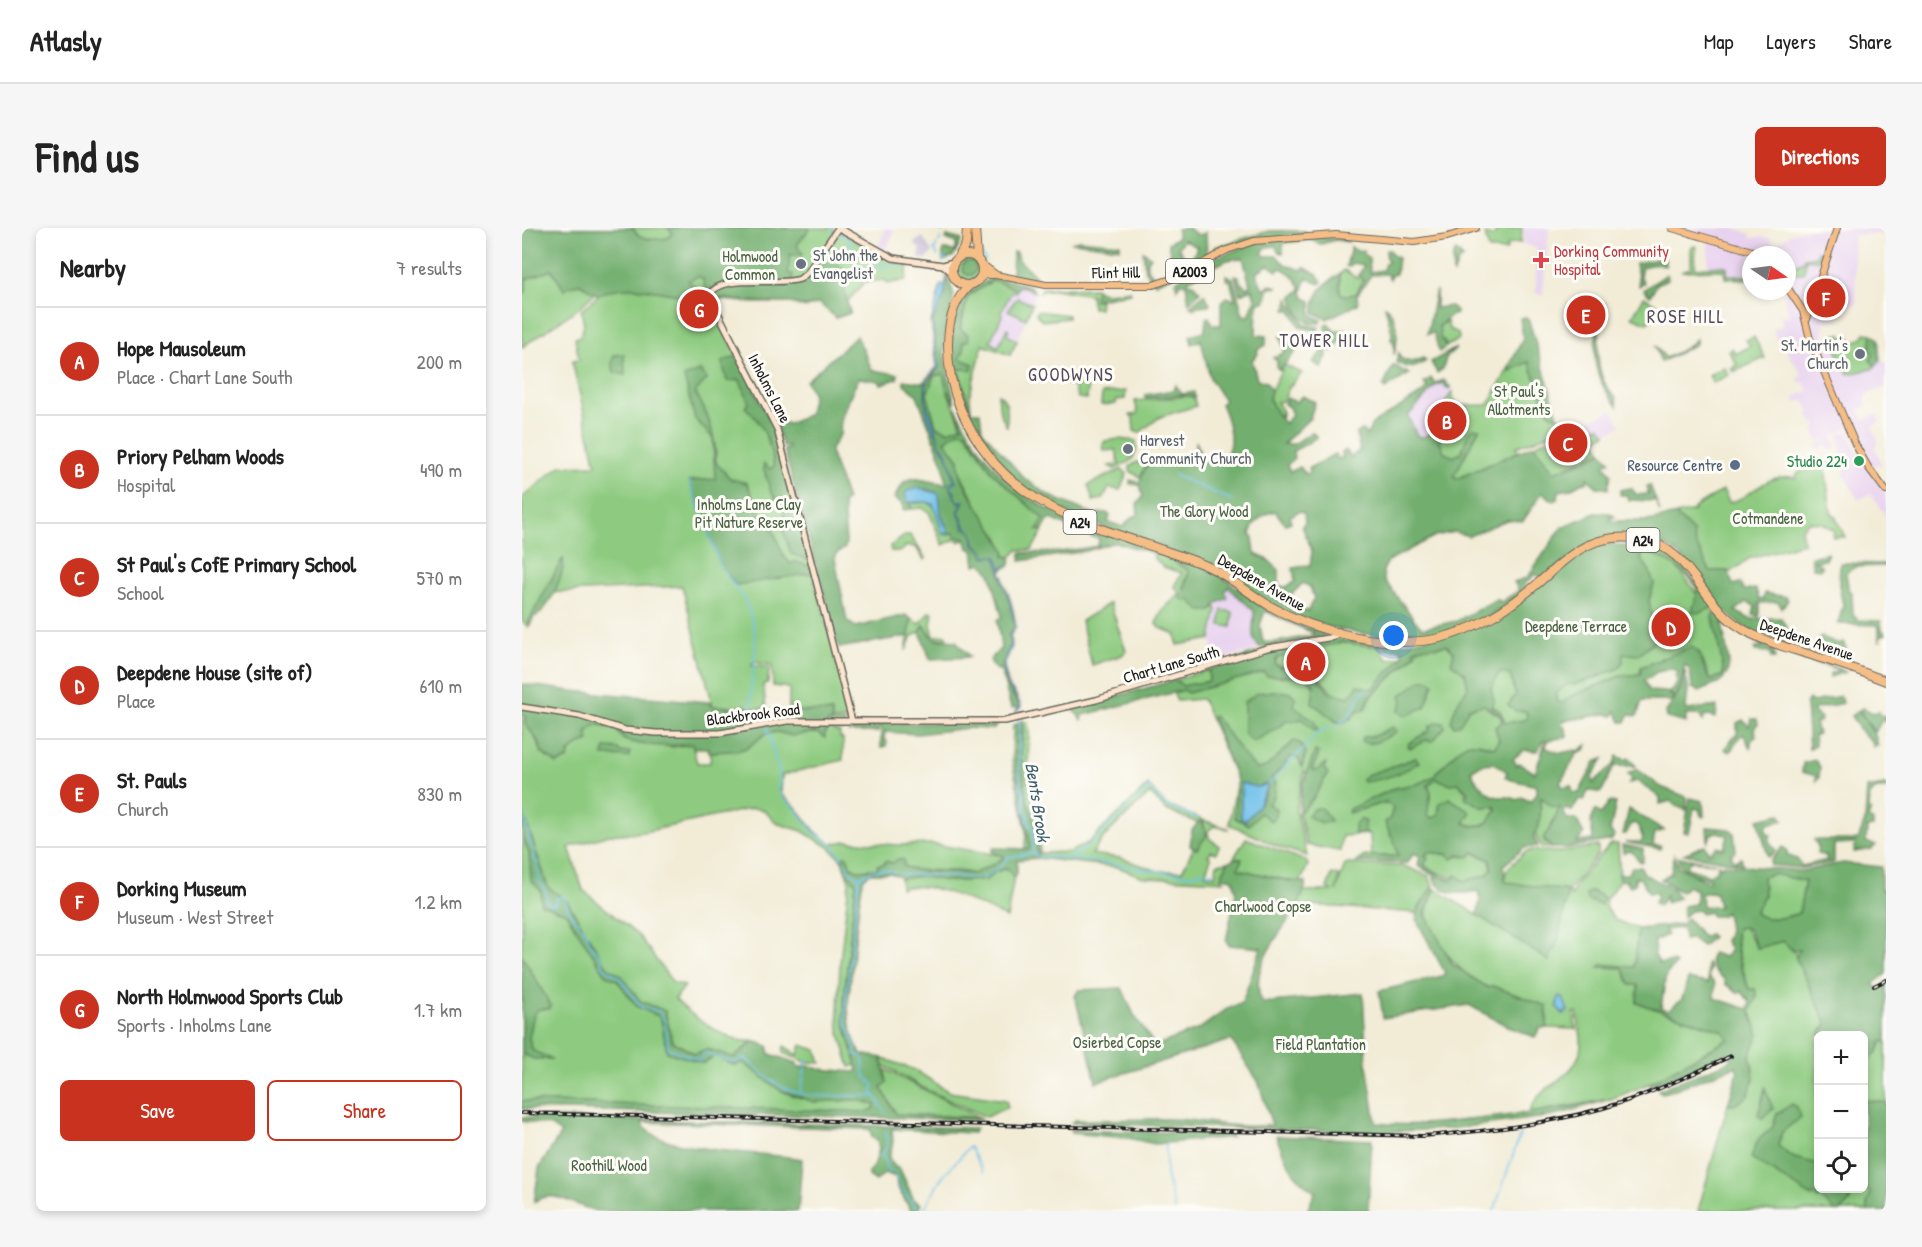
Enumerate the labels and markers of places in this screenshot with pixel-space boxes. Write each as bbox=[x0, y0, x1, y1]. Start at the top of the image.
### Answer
place label: Dorking Community Hospital bbox=[1554, 240, 1669, 280]
place label: St John the Evangelist bbox=[813, 244, 879, 284]
marker: Dorking Community Hospital bbox=[1532, 251, 1550, 269]
marker: St John the Evangelist bbox=[794, 257, 808, 271]
pin: F bbox=[1806, 276, 1846, 320]
pin: G bbox=[680, 286, 718, 332]
pin: E bbox=[1566, 292, 1606, 338]
place label: St. Martin's Church bbox=[1781, 334, 1848, 374]
marker: St. Martin's Church bbox=[1853, 347, 1867, 361]
pin: B bbox=[1428, 398, 1466, 444]
pin: C bbox=[1548, 420, 1588, 466]
place label: Harvest Community Church bbox=[1140, 429, 1251, 469]
marker: Harvest Community Church bbox=[1121, 442, 1135, 456]
place label: Studio 224 bbox=[1787, 450, 1847, 472]
place label: Resource Centre bbox=[1628, 454, 1724, 476]
marker: Studio 224 bbox=[1852, 454, 1866, 468]
marker: Resource Centre bbox=[1728, 458, 1742, 472]
pin: D bbox=[1652, 604, 1690, 650]
pin: A bbox=[1286, 640, 1326, 684]

